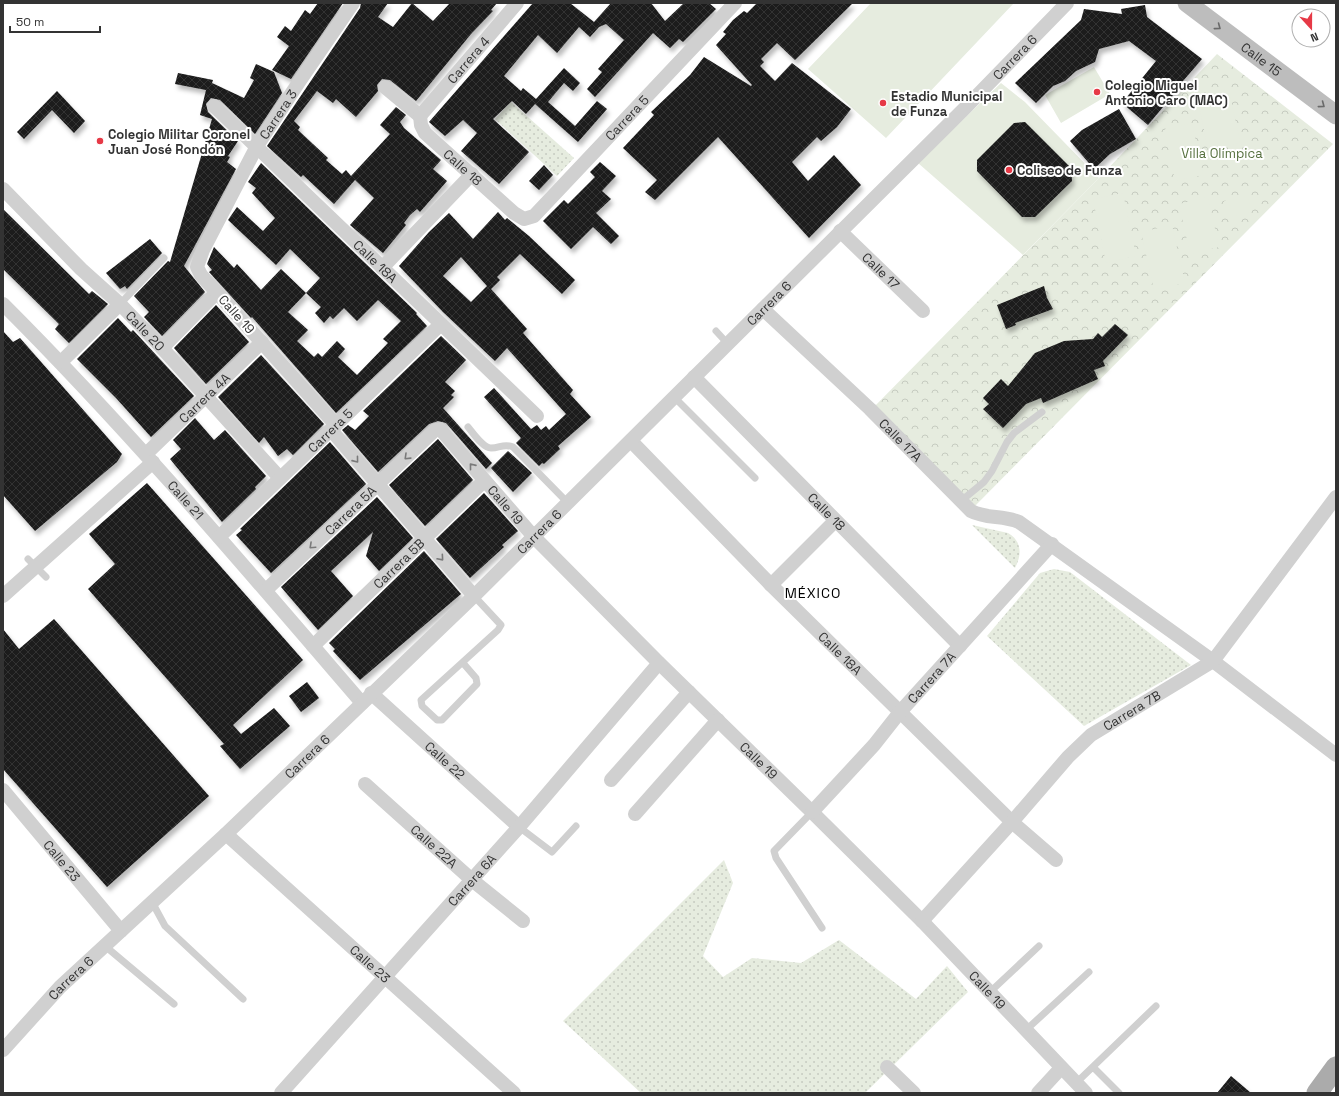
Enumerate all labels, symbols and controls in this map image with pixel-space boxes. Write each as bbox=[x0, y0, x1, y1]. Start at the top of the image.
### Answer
scale bar bbox=[10, 8, 100, 34]
north arrow bbox=[1291, 8, 1331, 48]
text: 50 m bbox=[16, 14, 44, 30]
one-way arrow bbox=[1214, 22, 1221, 29]
text: N bbox=[1309, 29, 1321, 45]
street label: Carrera 6 bbox=[989, 31, 1041, 83]
street label: Carrera 4 bbox=[444, 33, 494, 87]
street label: Calle 15 bbox=[1237, 39, 1285, 80]
place label: Colegio Miguel Antonio Caro (MAC) bbox=[1105, 77, 1228, 109]
street label: Carrera 3 bbox=[256, 86, 301, 143]
marker: Colegio Miguel Antonio Caro (MAC) bbox=[1092, 87, 1102, 97]
place label: Estadio Municipal de Funza bbox=[891, 88, 1003, 120]
street label: Carrera 5 bbox=[602, 91, 653, 144]
marker: Estadio Municipal de Funza bbox=[878, 98, 888, 108]
one-way arrow bbox=[1318, 100, 1325, 107]
place label: Colegio Militar Coronel Juan José Rondón bbox=[108, 126, 250, 158]
marker: Colegio Militar Coronel Juan José Rondón bbox=[95, 136, 105, 146]
street label: Calle 18 bbox=[440, 145, 486, 189]
park label: Villa Olímpica bbox=[1181, 145, 1263, 162]
place label: Coliseo de Funza bbox=[1017, 162, 1123, 179]
marker: Coliseo de Funza bbox=[1004, 165, 1014, 175]
street label: Calle 18A bbox=[350, 236, 401, 287]
street label: Calle 17 bbox=[858, 249, 903, 293]
street label: Carrera 6 bbox=[743, 277, 795, 329]
street label: Calle 19 bbox=[215, 291, 259, 337]
street label: Calle 20 bbox=[122, 307, 168, 355]
street label: Carrera 4A bbox=[175, 369, 234, 427]
street label: Carrera 5 bbox=[304, 405, 357, 456]
street label: Calle 17A bbox=[875, 415, 925, 466]
one-way arrow bbox=[404, 452, 412, 460]
one-way arrow bbox=[351, 455, 358, 462]
one-way arrow bbox=[469, 463, 476, 470]
street label: Calle 21 bbox=[164, 477, 207, 523]
street label: Carrera 5A bbox=[321, 482, 380, 539]
street label: Calle 19 bbox=[484, 482, 527, 528]
street label: Calle 18 bbox=[804, 489, 849, 534]
street label: Carrera 6 bbox=[513, 506, 565, 558]
street label: Carrera 5B bbox=[370, 535, 428, 592]
one-way arrow bbox=[310, 541, 317, 548]
one-way arrow bbox=[436, 554, 443, 561]
district label: MÉXICO bbox=[785, 584, 841, 602]
street label: Calle 18A bbox=[814, 628, 865, 679]
street label: Carrera 7A bbox=[904, 648, 960, 707]
street label: Carrera 7B bbox=[1100, 687, 1164, 735]
street label: Carrera 6 bbox=[281, 731, 334, 782]
street label: Calle 22 bbox=[421, 738, 469, 783]
street label: Calle 19 bbox=[736, 738, 781, 783]
street label: Calle 22A bbox=[407, 821, 461, 872]
street label: Calle 23 bbox=[39, 837, 84, 885]
street label: Carrera 6A bbox=[444, 850, 500, 910]
street label: Calle 23 bbox=[346, 941, 394, 987]
street label: Carrera 6 bbox=[44, 952, 97, 1004]
street label: Calle 19 bbox=[965, 967, 1010, 1013]

